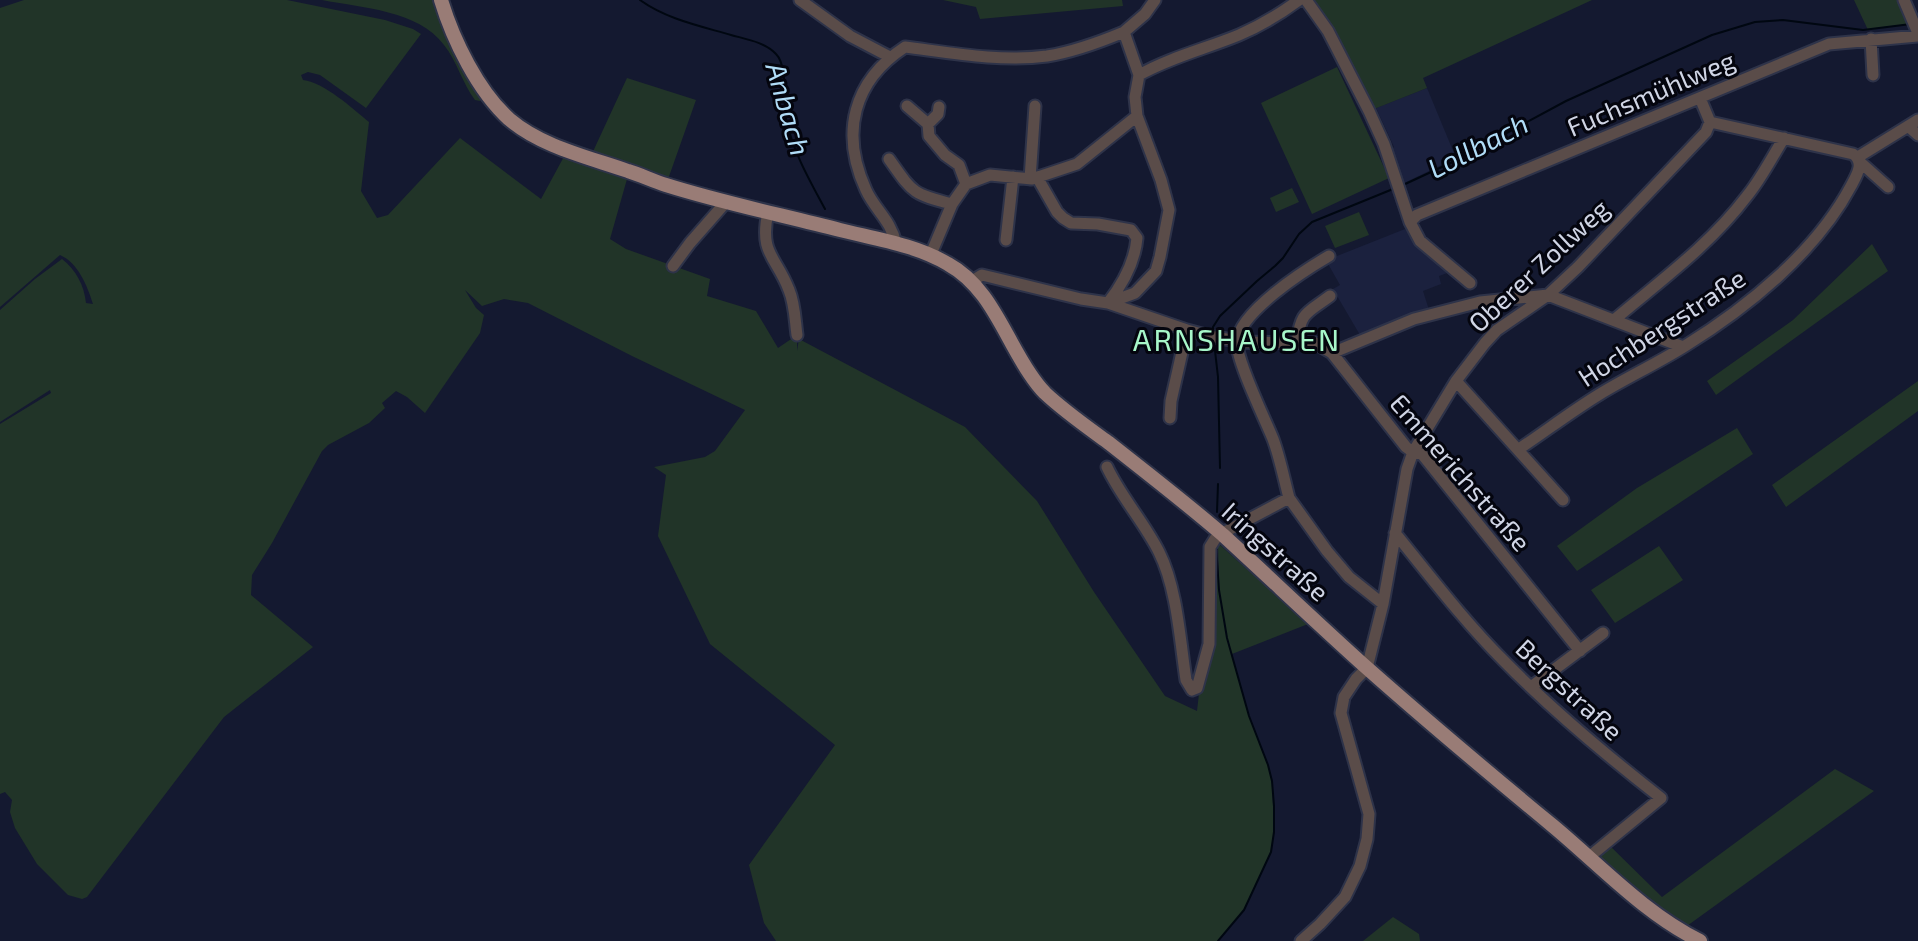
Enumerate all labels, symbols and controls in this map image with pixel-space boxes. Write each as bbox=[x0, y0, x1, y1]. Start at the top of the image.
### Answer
street label: Fuchsmühlweg bbox=[1562, 43, 1739, 142]
water label: Anbach bbox=[759, 57, 818, 159]
water label: Lollbach bbox=[1422, 105, 1533, 185]
street label: Oberer Zollweg bbox=[1461, 192, 1614, 338]
street label: Hochbergstraße bbox=[1572, 261, 1751, 392]
district label: ARNSHAUSEN bbox=[1133, 321, 1341, 357]
street label: Emmerichstraße bbox=[1384, 387, 1538, 557]
street label: Iringstraße bbox=[1216, 495, 1336, 607]
street label: Bergstraße bbox=[1510, 632, 1630, 746]

